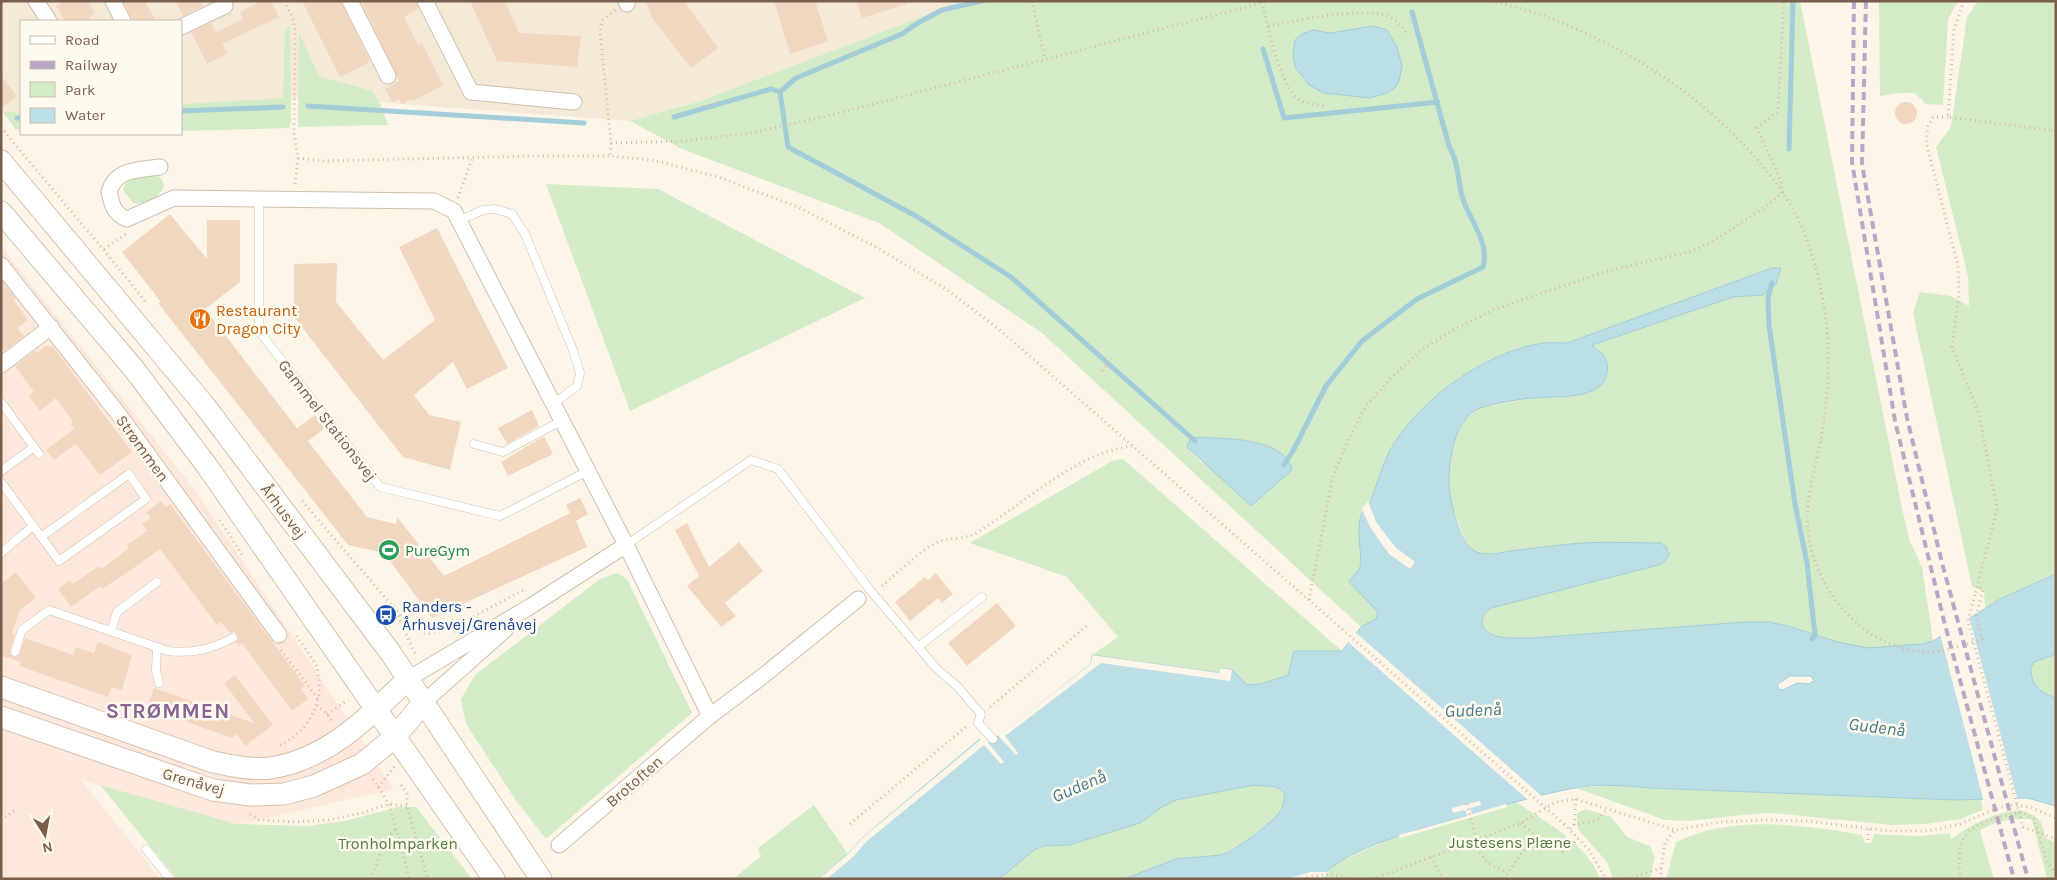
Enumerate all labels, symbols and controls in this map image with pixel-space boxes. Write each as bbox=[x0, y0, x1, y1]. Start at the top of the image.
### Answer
legend bbox=[20, 20, 182, 135]
text: Road bbox=[65, 31, 100, 49]
text: Railway bbox=[65, 56, 117, 74]
text: Park bbox=[65, 81, 95, 99]
text: Water bbox=[65, 106, 106, 124]
place label: Restaurant Dragon City bbox=[216, 301, 301, 338]
restaurant icon: Restaurant Dragon City bbox=[188, 307, 212, 331]
street label: Gammel Stationsvej bbox=[274, 356, 381, 485]
street label: Strømmen bbox=[112, 411, 173, 485]
street label: Århusvej bbox=[257, 480, 310, 543]
sports icon: PureGym bbox=[377, 538, 401, 562]
place label: PureGym bbox=[405, 541, 470, 560]
place label: Randers - Århusvej/Grenåvej bbox=[402, 597, 537, 634]
bus stop icon: Randers - Århusvej/Grenåvej bbox=[374, 603, 398, 627]
water label: Gudenå bbox=[1444, 698, 1502, 722]
district label: STRØMMEN bbox=[106, 699, 230, 723]
water label: Gudenå bbox=[1847, 713, 1907, 741]
street label: Brotoften bbox=[602, 752, 666, 811]
street label: Grenåvej bbox=[160, 764, 227, 799]
water label: Gudenå bbox=[1048, 765, 1110, 807]
north arrow bbox=[20, 810, 70, 860]
park label: Justesens Plæne bbox=[1449, 833, 1571, 852]
park label: Tronholmparken bbox=[338, 834, 458, 853]
text: N bbox=[41, 838, 54, 857]

